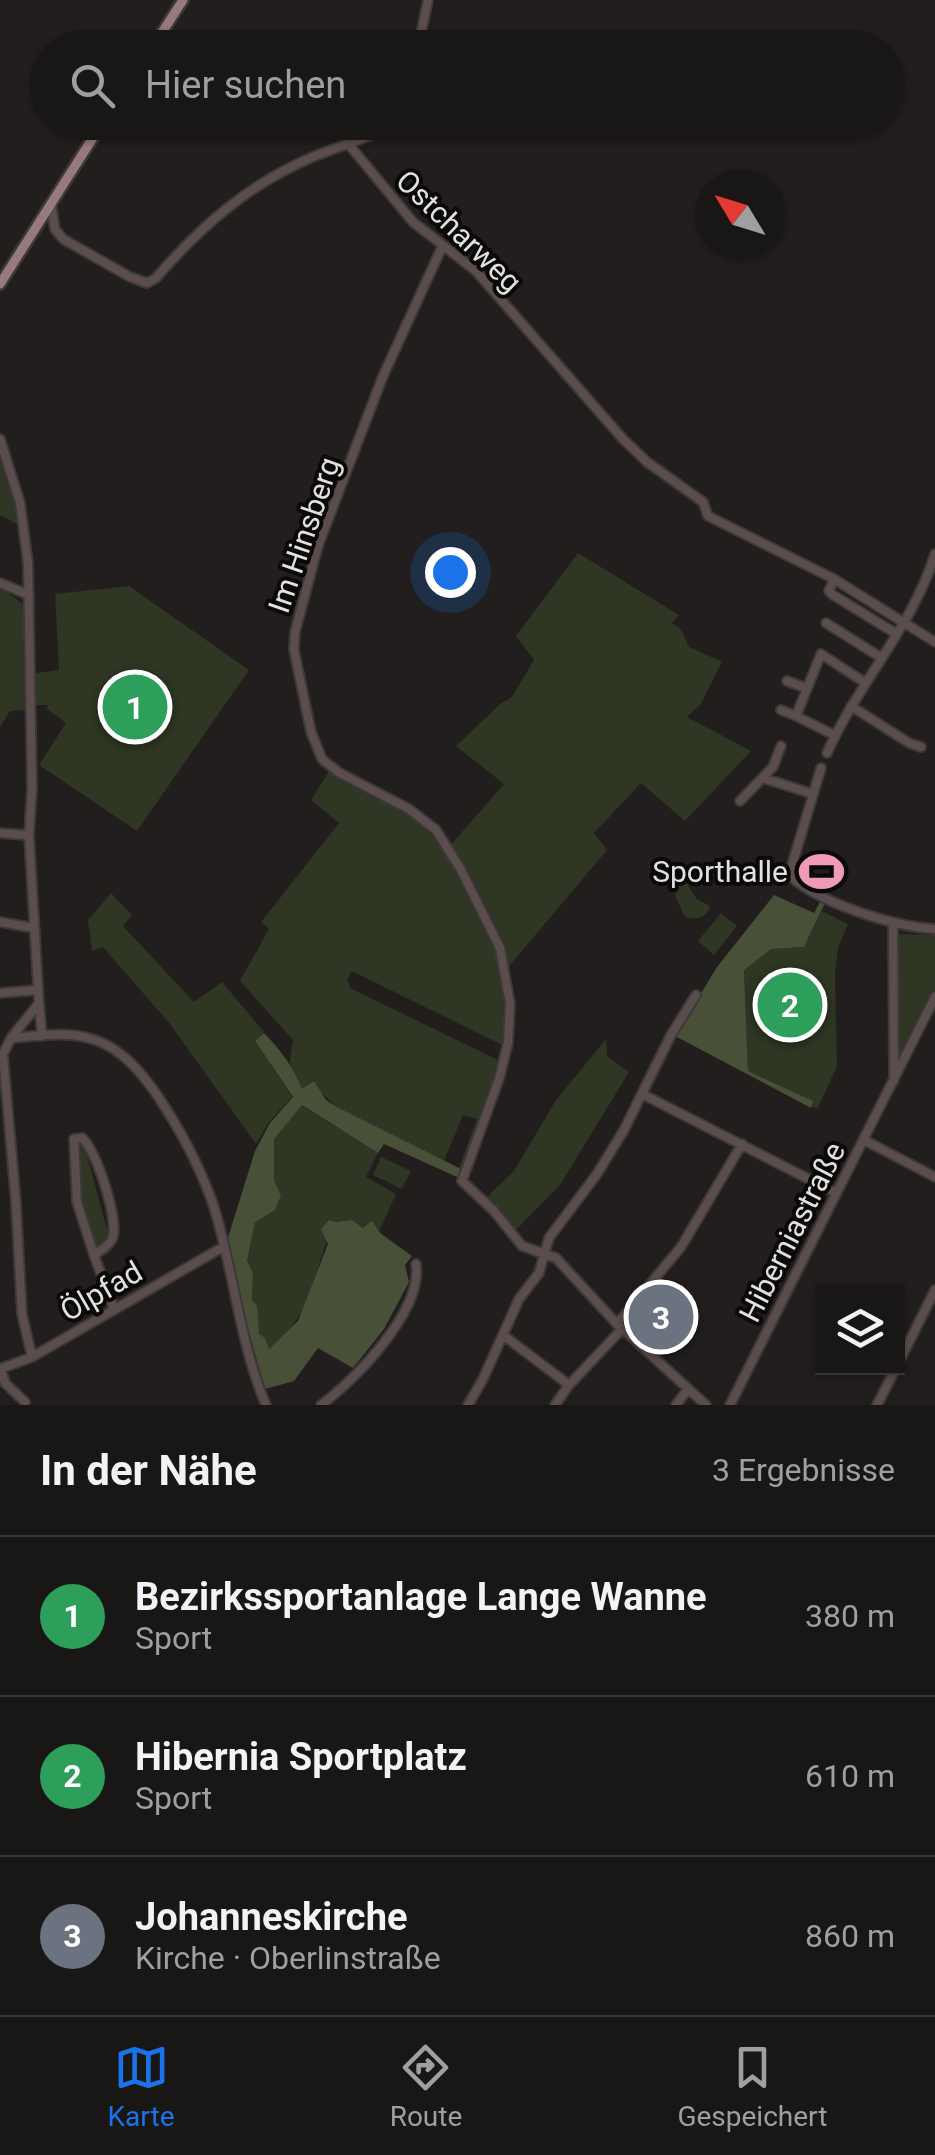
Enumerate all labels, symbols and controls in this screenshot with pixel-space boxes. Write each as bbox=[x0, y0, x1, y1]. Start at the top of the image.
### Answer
search box bbox=[30, 30, 905, 140]
icon: search bbox=[65, 58, 120, 113]
text: Hier suchen bbox=[145, 63, 346, 107]
street label: Ostcharweg bbox=[389, 163, 529, 299]
north arrow bbox=[695, 170, 785, 260]
street label: Im Hinsberg bbox=[261, 453, 347, 617]
your location bbox=[425, 547, 476, 598]
pin: 1 bbox=[102, 670, 168, 744]
sports icon: Sporthalle bbox=[797, 847, 845, 895]
place label: Sporthalle bbox=[652, 854, 788, 889]
pin: 2 bbox=[758, 968, 822, 1042]
street label: Hiberniastraße bbox=[732, 1136, 852, 1328]
street label: Ölpfad bbox=[54, 1254, 148, 1328]
pin: 3 bbox=[628, 1280, 694, 1354]
map controls bbox=[815, 1285, 905, 1375]
button: layers bbox=[815, 1285, 905, 1375]
text: In der Nähe bbox=[40, 1446, 257, 1495]
text: 3 Ergebnisse bbox=[712, 1451, 895, 1489]
text: Bezirkssportanlage Lange Wanne bbox=[135, 1575, 707, 1619]
text: 1 bbox=[63, 1597, 82, 1635]
text: 380 m bbox=[805, 1597, 895, 1635]
text: Sport bbox=[135, 1619, 212, 1657]
text: Hibernia Sportplatz bbox=[135, 1735, 467, 1779]
text: 2 bbox=[63, 1757, 82, 1795]
text: 610 m bbox=[805, 1757, 895, 1795]
text: Sport bbox=[135, 1779, 212, 1817]
text: Johanneskirche bbox=[135, 1895, 407, 1939]
text: 3 bbox=[63, 1917, 82, 1955]
text: 860 m bbox=[805, 1917, 895, 1955]
text: Kirche · Oberlinstraße bbox=[135, 1939, 441, 1977]
tab: Karte bbox=[108, 2040, 175, 2133]
tab: Route bbox=[390, 2040, 462, 2133]
tab: Gespeichert bbox=[677, 2040, 827, 2133]

